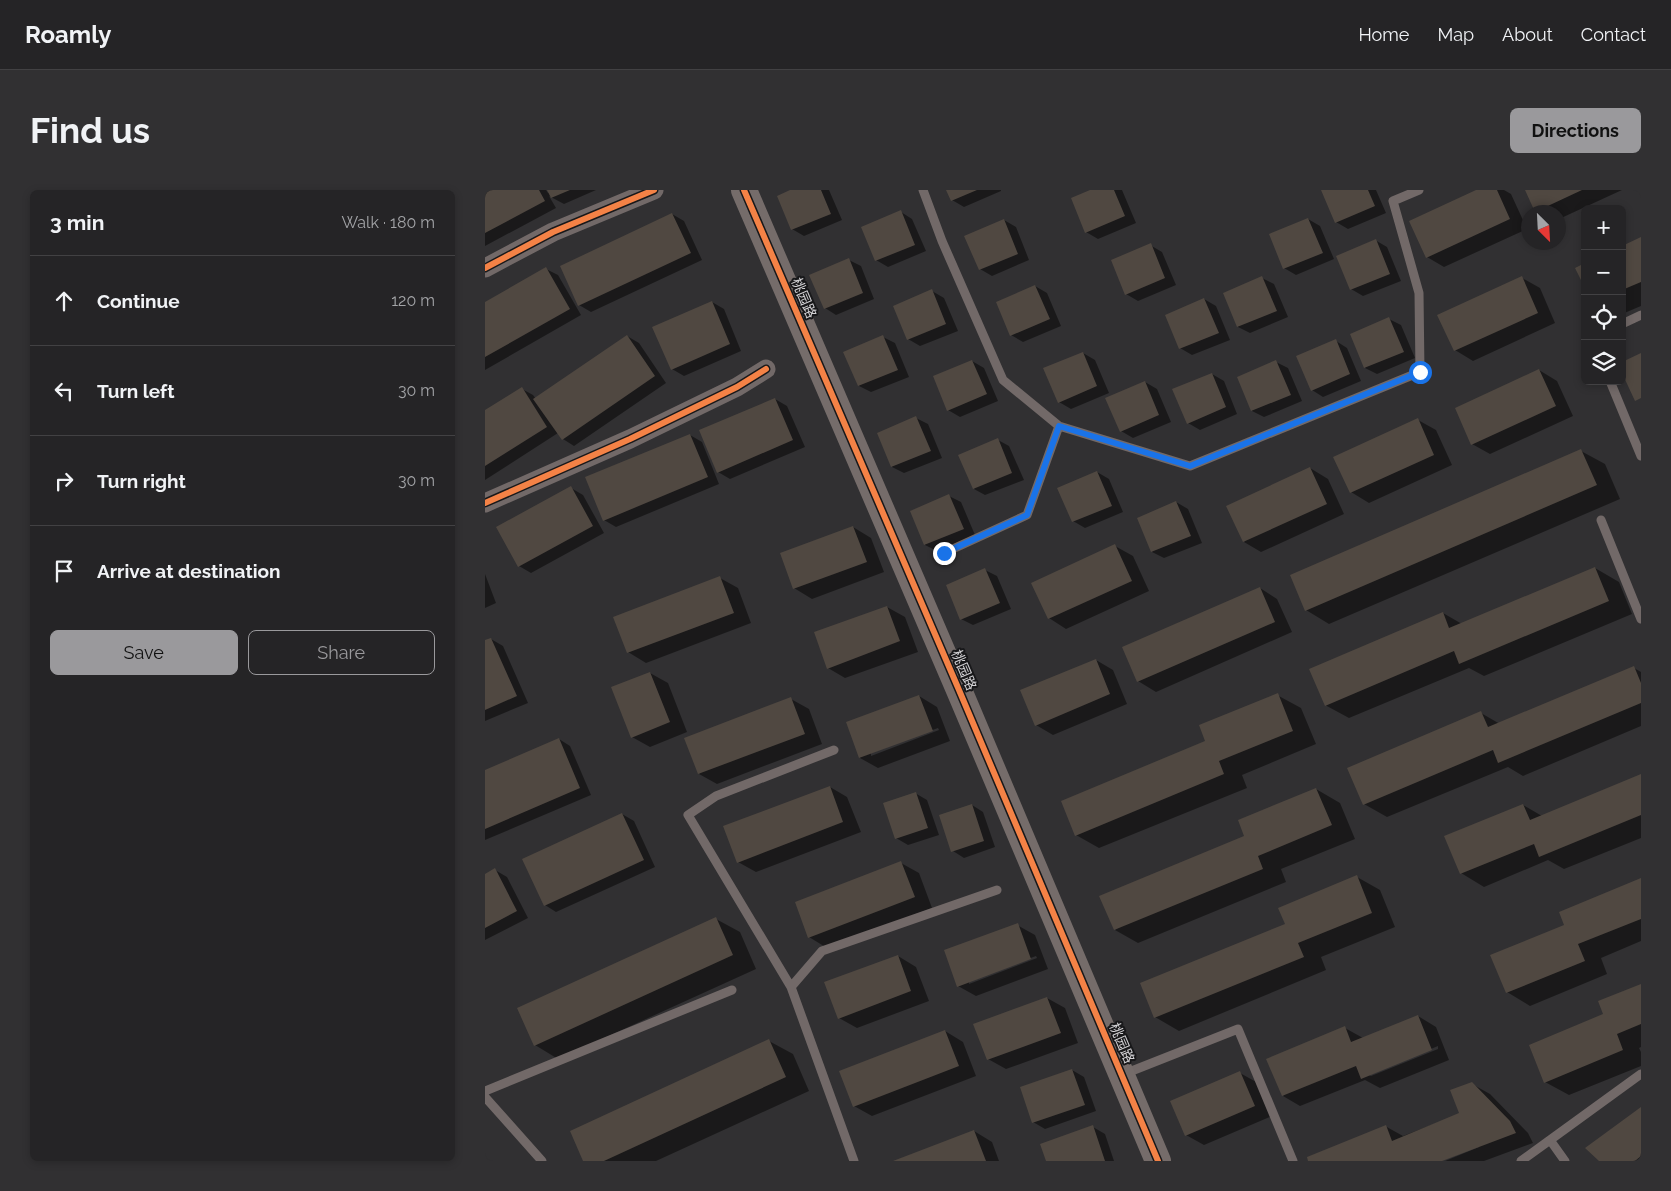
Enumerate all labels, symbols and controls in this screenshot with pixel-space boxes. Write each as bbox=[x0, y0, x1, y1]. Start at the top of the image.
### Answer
text: Roamly bbox=[25, 20, 111, 49]
text: Home bbox=[1358, 24, 1409, 45]
text: Map bbox=[1437, 24, 1474, 45]
text: About bbox=[1502, 24, 1553, 45]
text: Contact bbox=[1581, 24, 1646, 45]
button: Directions bbox=[1510, 108, 1641, 153]
text: Find us bbox=[30, 110, 150, 151]
north arrow bbox=[1521, 205, 1566, 250]
map controls bbox=[1581, 205, 1626, 385]
button: + bbox=[1581, 205, 1626, 250]
text: 3 min bbox=[50, 210, 104, 235]
text: Walk · 180 m bbox=[341, 213, 435, 232]
button: − bbox=[1581, 250, 1626, 295]
street label: 桃园路 bbox=[788, 276, 820, 320]
icon: ahead bbox=[50, 287, 78, 315]
text: Continue bbox=[97, 290, 180, 312]
text: 120 m bbox=[391, 291, 435, 310]
button: locate bbox=[1581, 295, 1626, 340]
button: layers bbox=[1581, 340, 1626, 385]
route start bbox=[1409, 361, 1432, 384]
icon: left bbox=[50, 377, 78, 405]
text: Turn left bbox=[97, 380, 174, 402]
text: 30 m bbox=[398, 381, 435, 400]
icon: right bbox=[50, 467, 78, 495]
text: Turn right bbox=[97, 470, 186, 492]
text: 30 m bbox=[398, 471, 435, 490]
route end bbox=[933, 542, 956, 565]
icon: arrive bbox=[50, 557, 78, 585]
text: Arrive at destination bbox=[97, 560, 281, 582]
button: Save bbox=[50, 630, 238, 675]
button: Share bbox=[248, 630, 435, 675]
street label: 桃园路 bbox=[948, 648, 980, 692]
street label: 桃园路 bbox=[1106, 1021, 1138, 1065]

